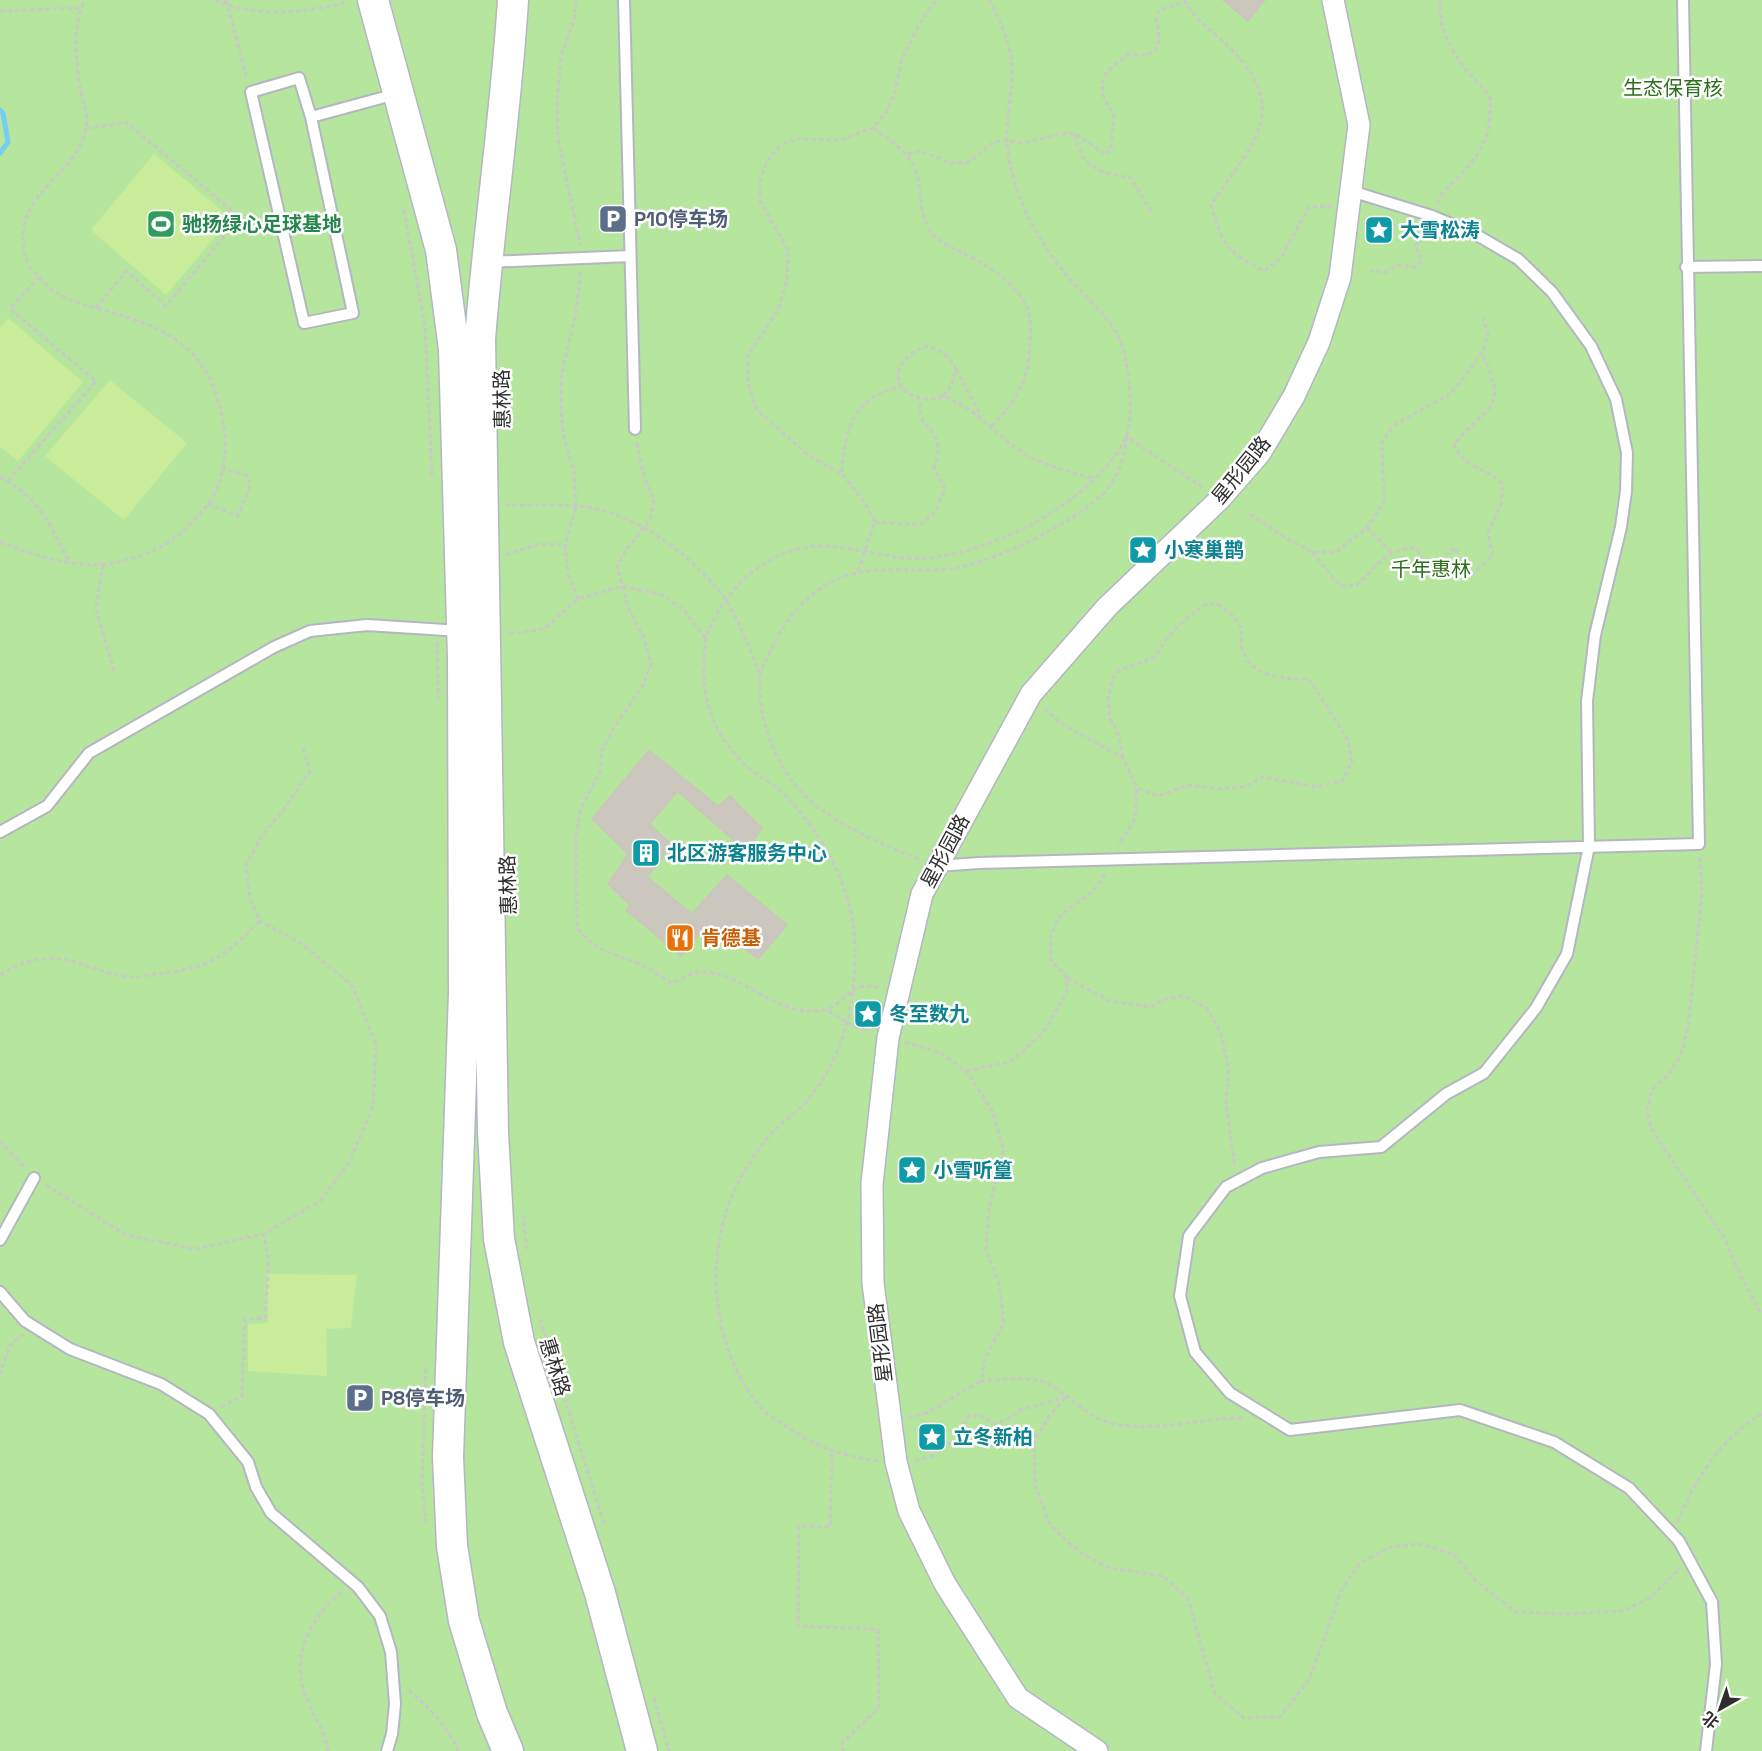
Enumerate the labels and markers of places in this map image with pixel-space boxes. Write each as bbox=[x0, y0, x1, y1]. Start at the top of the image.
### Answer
parking icon: P10停车场 bbox=[597, 203, 629, 235]
place label: P10停车场 bbox=[634, 206, 728, 232]
sports icon: 驰扬绿心足球基地 bbox=[145, 208, 177, 240]
place label: 驰扬绿心足球基地 bbox=[182, 211, 342, 237]
place icon: 大雪松涛 bbox=[1363, 214, 1395, 246]
place label: 大雪松涛 bbox=[1400, 217, 1480, 243]
place icon: 小寒巢鹊 bbox=[1127, 534, 1159, 566]
place label: 小寒巢鹊 bbox=[1164, 537, 1244, 563]
building icon: 北区游客服务中心 bbox=[630, 837, 662, 869]
place label: 北区游客服务中心 bbox=[667, 840, 827, 866]
restaurant icon: 肯德基 bbox=[664, 922, 696, 954]
place label: 肯德基 bbox=[701, 925, 761, 951]
place icon: 冬至数九 bbox=[852, 998, 884, 1030]
place label: 冬至数九 bbox=[889, 1001, 969, 1027]
place icon: 小雪听篁 bbox=[896, 1154, 928, 1186]
place label: 小雪听篁 bbox=[933, 1157, 1013, 1183]
parking icon: P8停车场 bbox=[344, 1382, 376, 1414]
place label: P8停车场 bbox=[381, 1385, 465, 1411]
place icon: 立冬新柏 bbox=[916, 1421, 948, 1453]
place label: 立冬新柏 bbox=[953, 1424, 1033, 1450]

